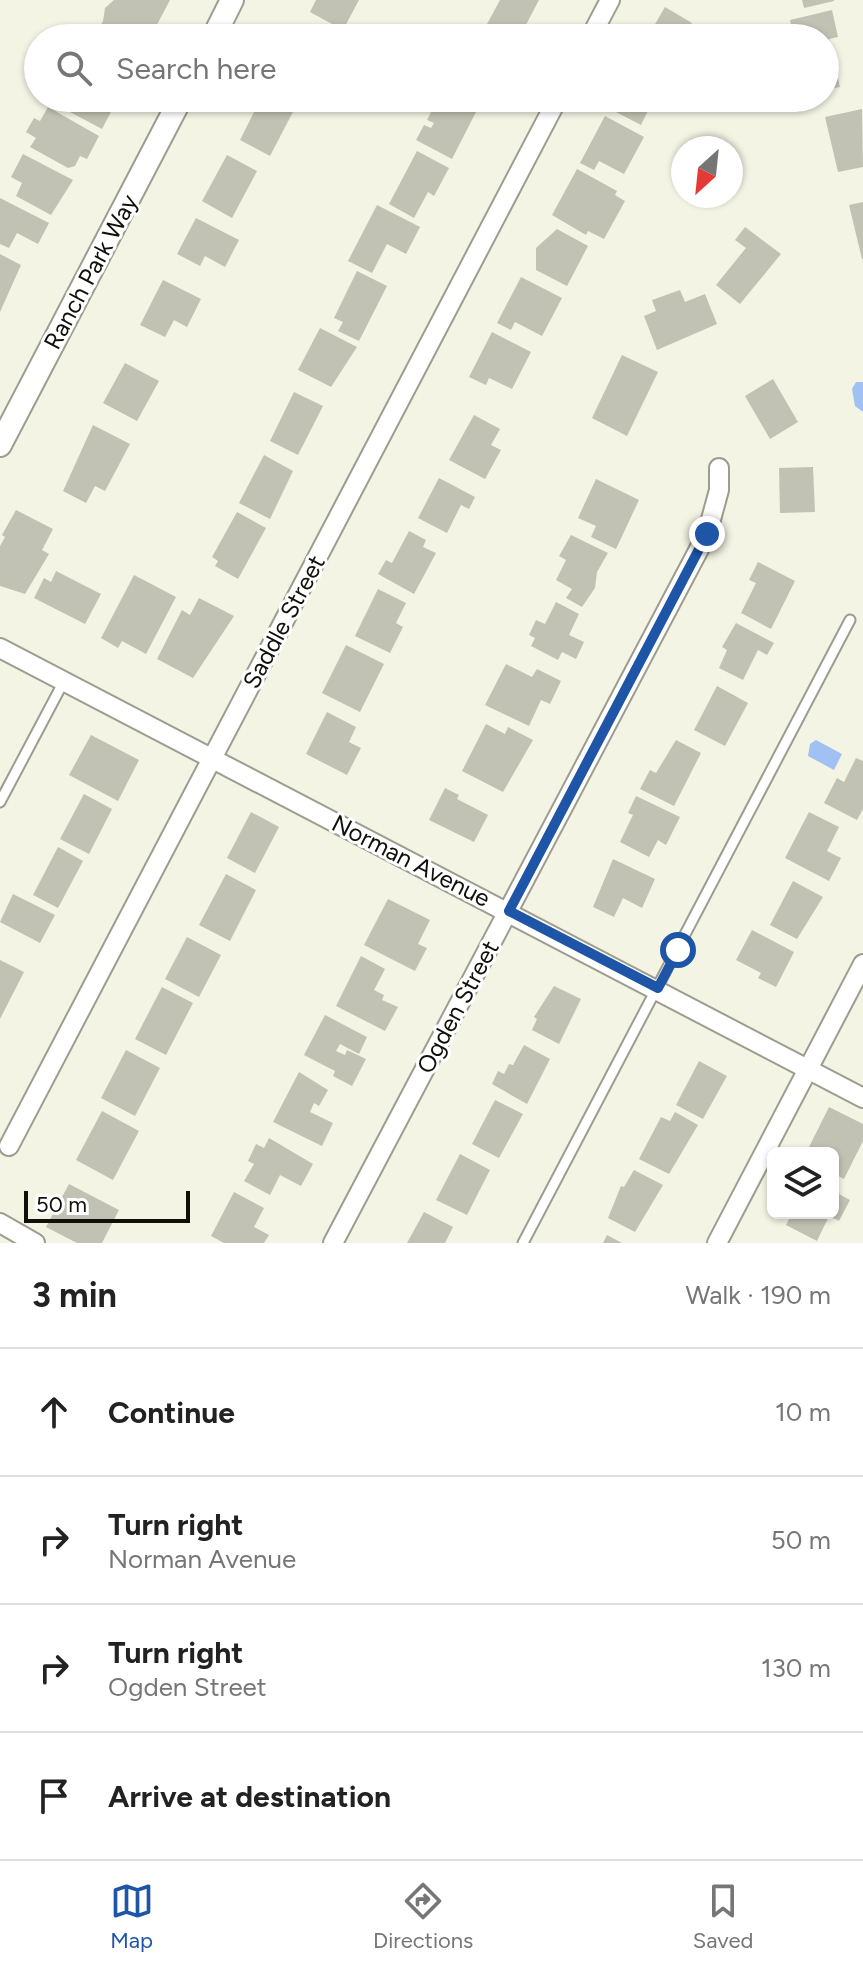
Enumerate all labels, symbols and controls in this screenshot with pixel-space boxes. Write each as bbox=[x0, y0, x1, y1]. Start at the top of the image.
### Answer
search box bbox=[24, 24, 839, 112]
icon: search bbox=[52, 46, 96, 90]
text: Search here bbox=[116, 50, 276, 87]
north arrow bbox=[671, 136, 743, 208]
street label: Ranch Park Way bbox=[38, 189, 144, 354]
route end bbox=[689, 516, 725, 552]
street label: Saddle Street bbox=[236, 550, 331, 693]
street label: Norman Avenue bbox=[327, 808, 495, 913]
route start bbox=[660, 932, 696, 968]
street label: Ogden Street bbox=[410, 935, 505, 1078]
map controls bbox=[767, 1147, 839, 1219]
button: layers bbox=[767, 1147, 839, 1219]
scale bar bbox=[24, 1187, 190, 1223]
text: 50 m bbox=[36, 1191, 87, 1218]
text: 3 min bbox=[32, 1275, 117, 1316]
text: Walk · 190 m bbox=[685, 1279, 831, 1311]
icon: ahead bbox=[32, 1390, 76, 1434]
text: Continue bbox=[108, 1394, 235, 1431]
text: 10 m bbox=[775, 1396, 831, 1428]
text: Turn right bbox=[108, 1506, 243, 1543]
icon: right bbox=[32, 1518, 76, 1562]
text: 50 m bbox=[771, 1524, 831, 1556]
text: Norman Avenue bbox=[108, 1543, 296, 1575]
text: Turn right bbox=[108, 1634, 243, 1671]
icon: right bbox=[32, 1646, 76, 1690]
text: 130 m bbox=[761, 1652, 831, 1684]
text: Ogden Street bbox=[108, 1671, 267, 1703]
icon: arrive bbox=[32, 1774, 76, 1818]
text: Arrive at destination bbox=[108, 1778, 391, 1815]
tab: Map bbox=[110, 1879, 154, 1954]
tab: Directions bbox=[373, 1879, 473, 1954]
tab: Saved bbox=[693, 1879, 753, 1954]

